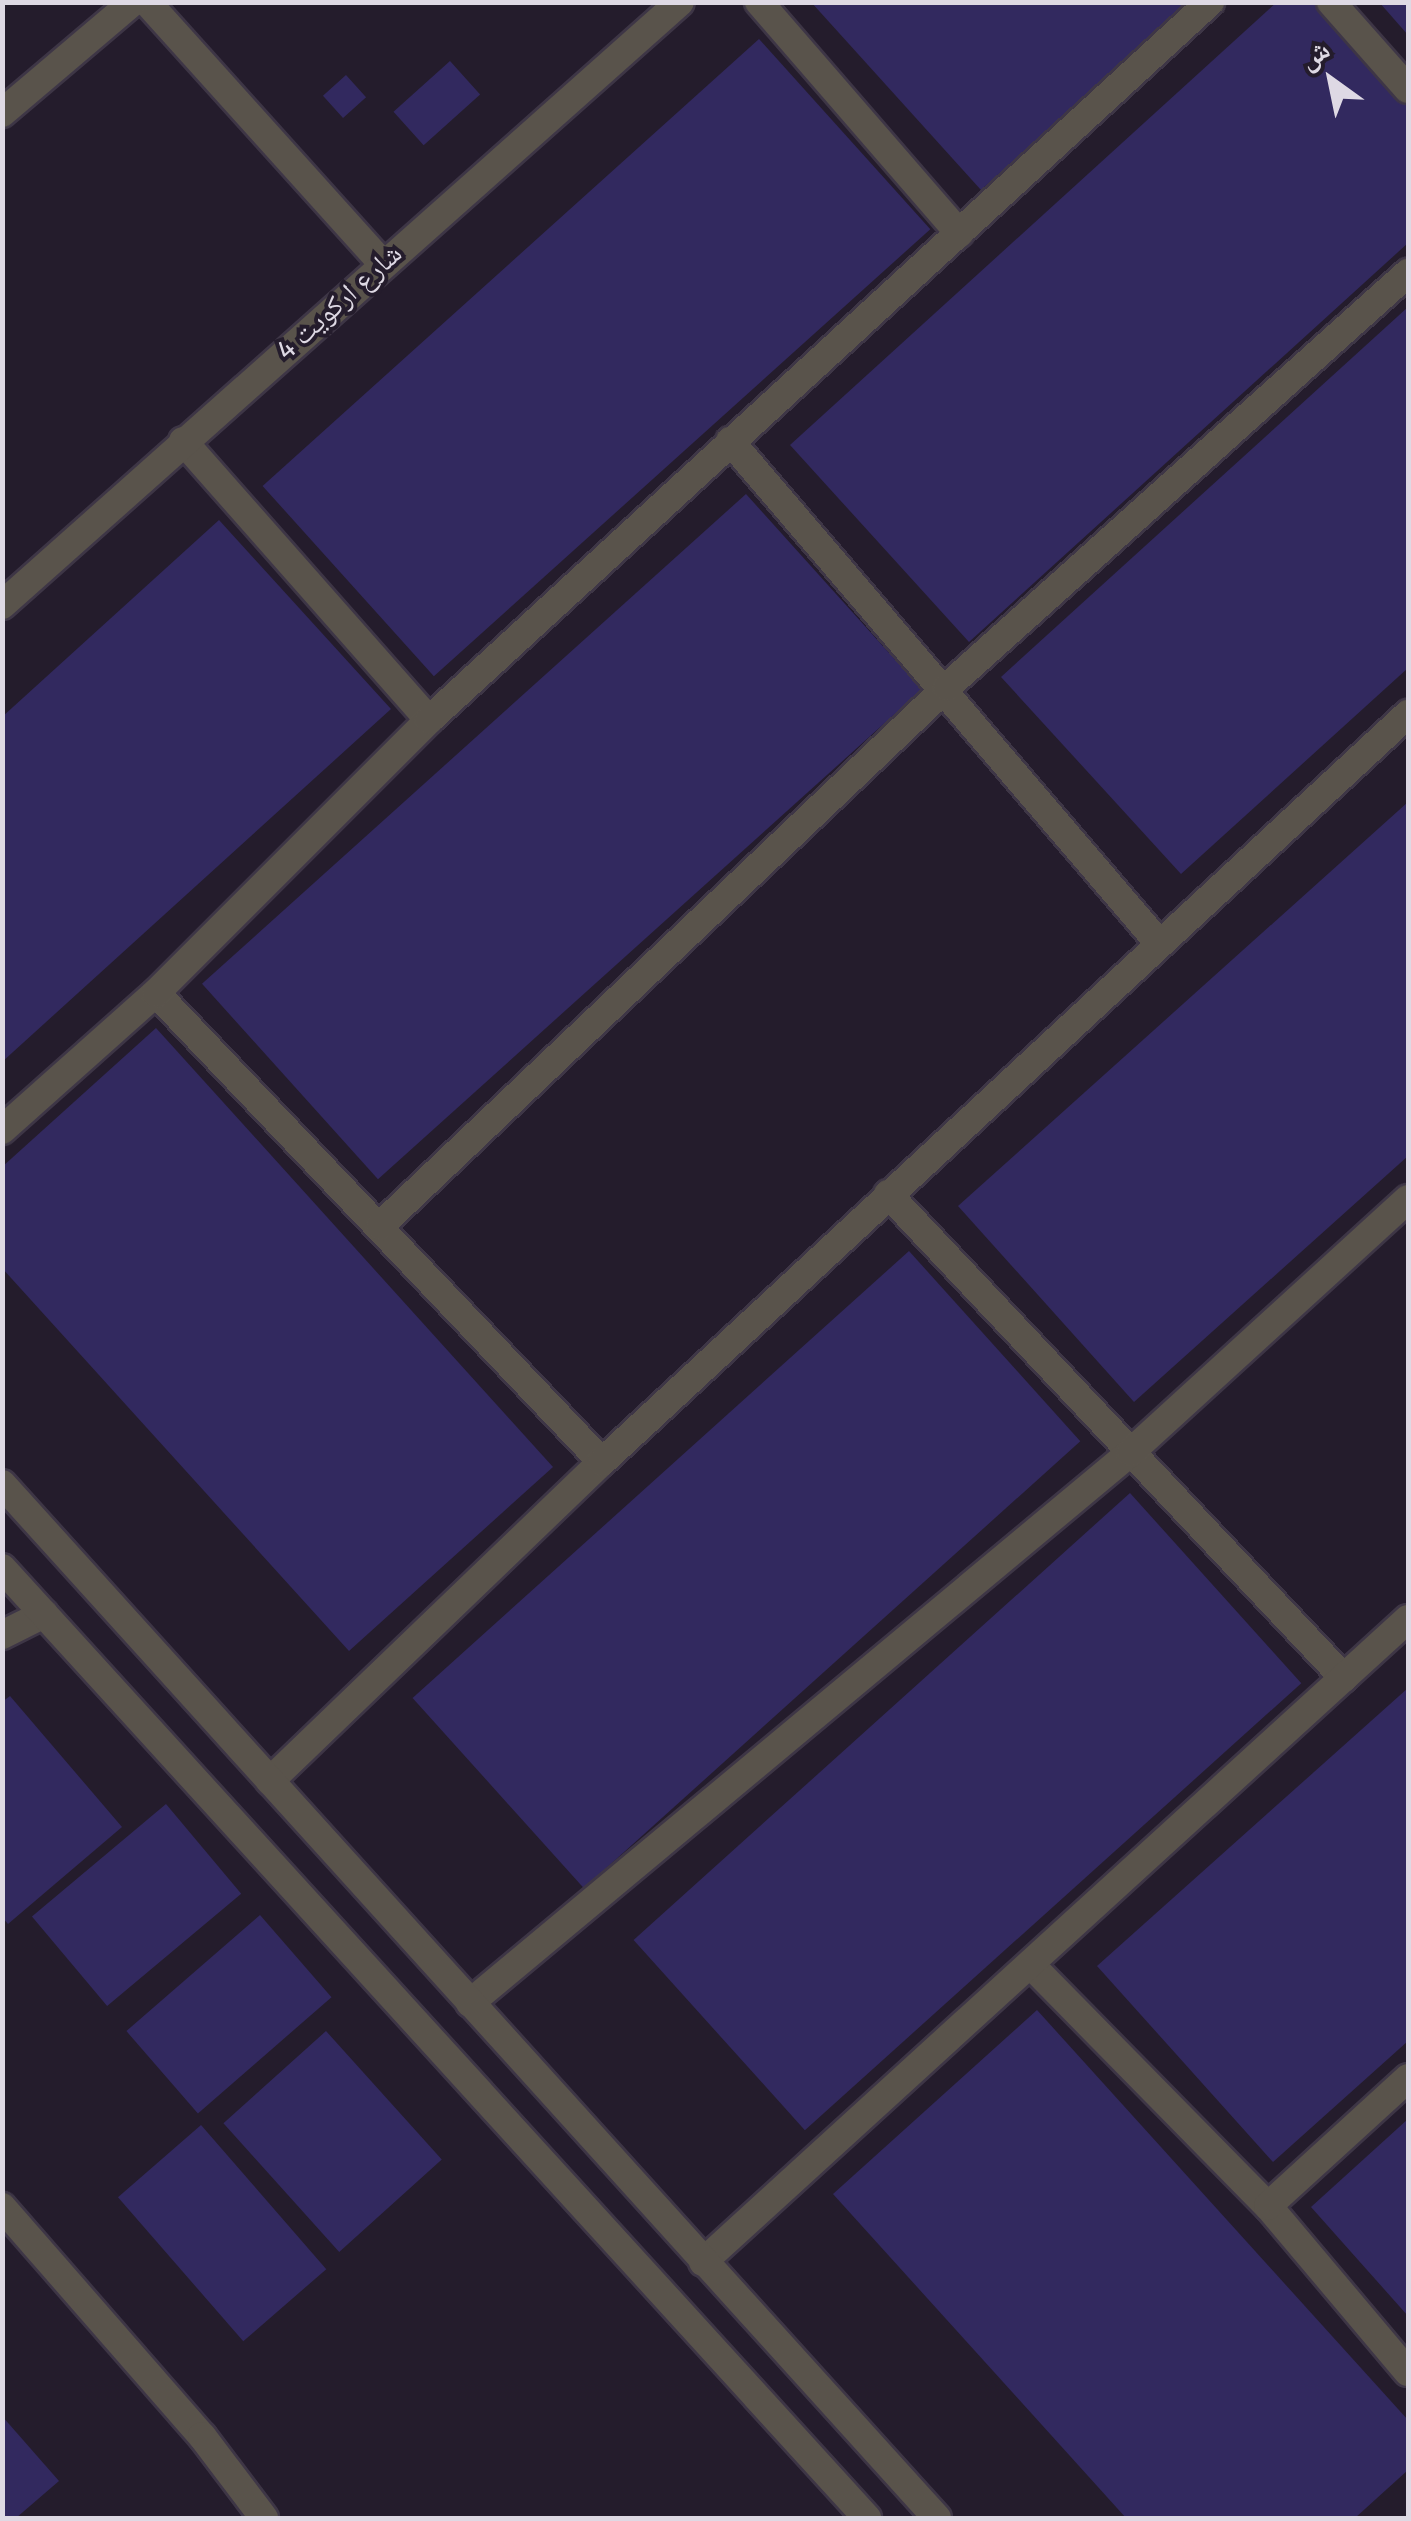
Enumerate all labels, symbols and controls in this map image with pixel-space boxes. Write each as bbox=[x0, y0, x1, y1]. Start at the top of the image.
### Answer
north arrow bbox=[1281, 30, 1381, 130]
text: ش bbox=[1293, 32, 1336, 76]
street label: شارع اركويت 4 bbox=[269, 237, 409, 367]

